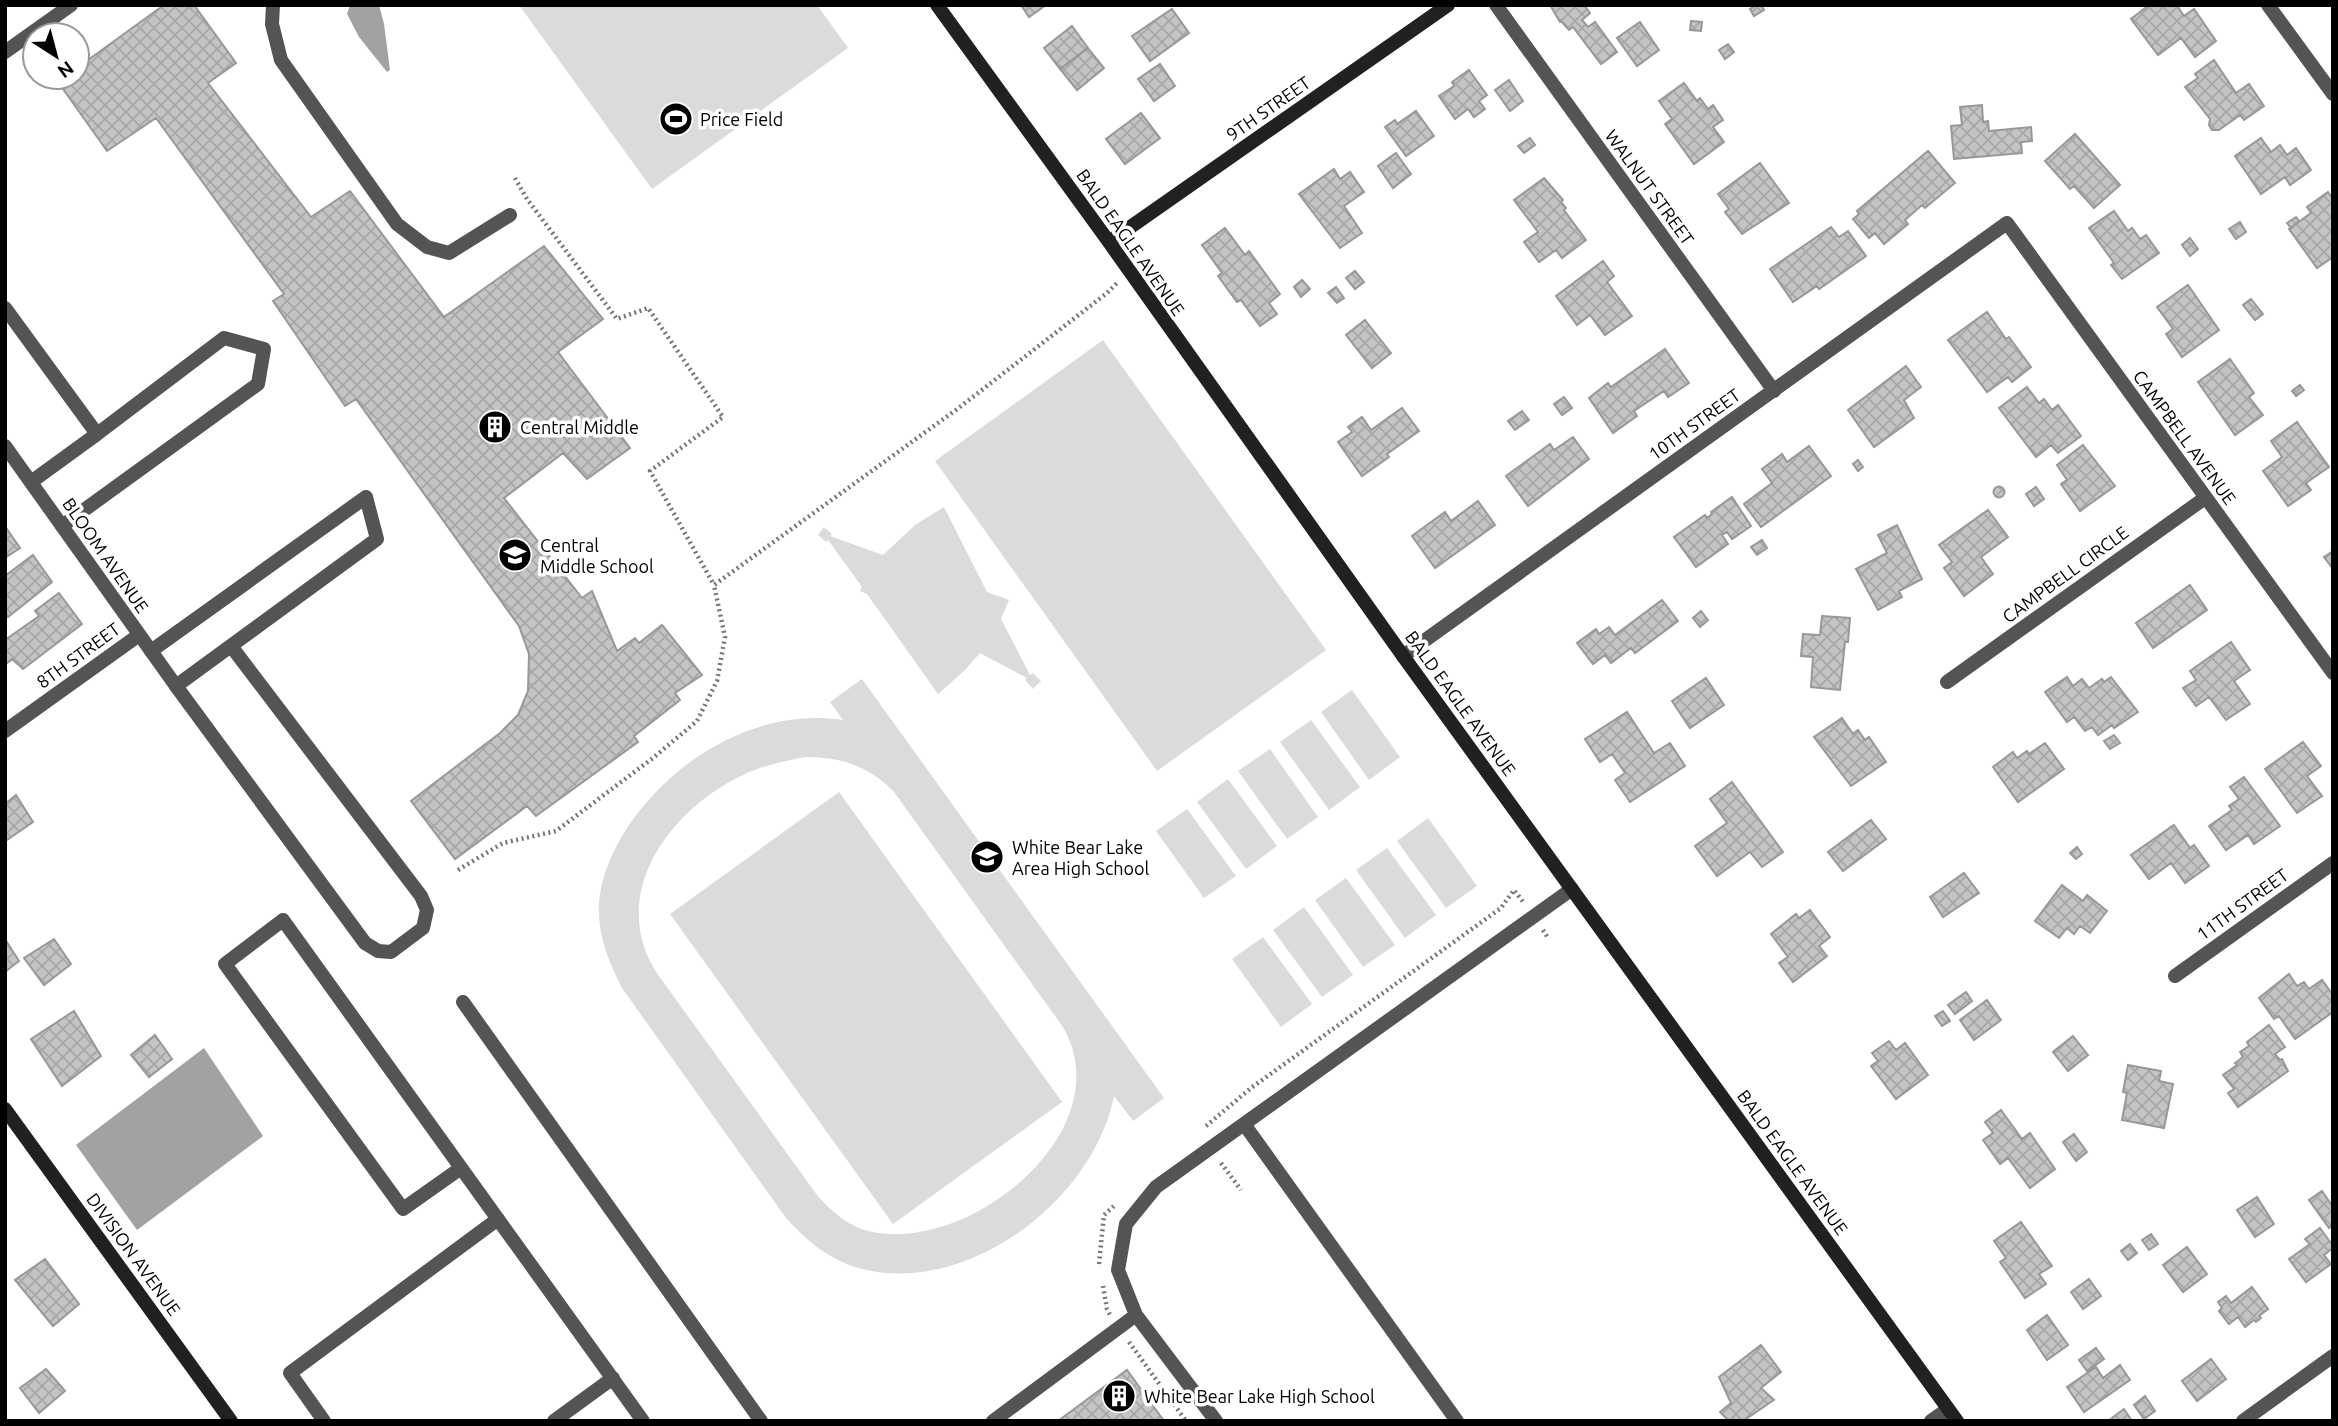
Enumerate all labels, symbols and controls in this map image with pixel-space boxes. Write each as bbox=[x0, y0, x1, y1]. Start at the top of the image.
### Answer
north arrow bbox=[21, 21, 91, 91]
text: N bbox=[54, 57, 78, 83]
street label: 9TH STREET bbox=[1222, 72, 1314, 144]
sports icon: Price Field bbox=[657, 100, 695, 138]
place label: Price Field bbox=[700, 109, 783, 129]
street label: WALNUT STREET bbox=[1602, 126, 1698, 248]
street label: BALD EAGLE AVENUE bbox=[1073, 165, 1189, 319]
street label: CAMPBELL AVENUE bbox=[2130, 366, 2240, 508]
street label: 10TH STREET bbox=[1645, 384, 1743, 464]
building icon: Central Middle bbox=[476, 408, 514, 446]
place label: Central Middle bbox=[520, 417, 639, 437]
street label: BLOOM AVENUE bbox=[59, 494, 153, 616]
street label: CAMPBELL CIRCLE bbox=[1998, 522, 2132, 626]
place label: Central Middle School bbox=[540, 535, 654, 576]
school or university icon: Central Middle School bbox=[496, 536, 534, 574]
street label: 8TH STREET bbox=[33, 618, 123, 692]
street label: BALD EAGLE AVENUE bbox=[1402, 627, 1520, 779]
place label: White Bear Lake Area High School bbox=[1012, 837, 1150, 878]
school or university icon: White Bear Lake Area High School bbox=[968, 838, 1006, 876]
street label: 11TH STREET bbox=[2193, 864, 2291, 944]
street label: BALD EAGLE AVENUE bbox=[1734, 1086, 1852, 1238]
street label: DIVISION AVENUE bbox=[83, 1189, 185, 1319]
building icon: White Bear Lake High School bbox=[1100, 1377, 1138, 1415]
place label: White Bear Lake High School bbox=[1144, 1386, 1375, 1406]

